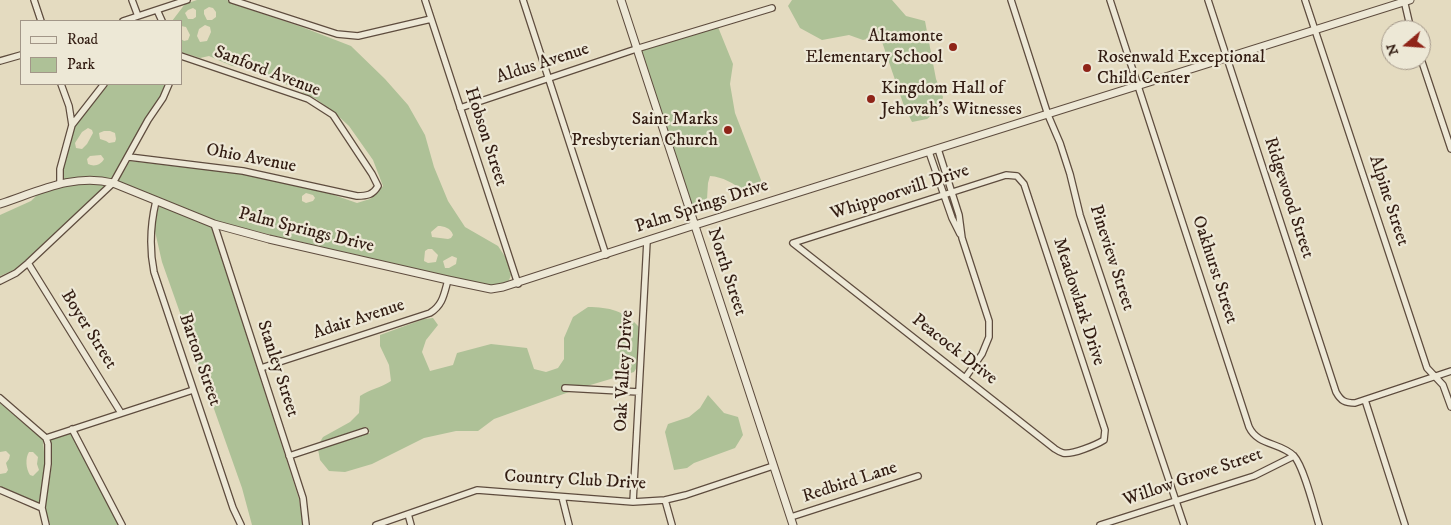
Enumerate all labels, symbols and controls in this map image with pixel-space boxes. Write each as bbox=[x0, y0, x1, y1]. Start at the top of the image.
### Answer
legend bbox=[20, 20, 182, 85]
north arrow bbox=[1381, 20, 1431, 70]
place label: Altamonte Elementary School bbox=[805, 26, 943, 68]
text: Road bbox=[67, 30, 98, 49]
street label: Aldus Avenue bbox=[494, 39, 592, 89]
marker: Altamonte Elementary School bbox=[947, 41, 959, 53]
text: N bbox=[1382, 41, 1403, 58]
street label: Sanford Avenue bbox=[211, 42, 323, 102]
place label: Rosenwald Exceptional Child Center bbox=[1097, 47, 1265, 90]
text: Park bbox=[67, 55, 95, 74]
marker: Rosenwald Exceptional Child Center bbox=[1081, 62, 1093, 74]
place label: Kingdom Hall of Jehovah's Witnesses bbox=[881, 78, 1022, 120]
street label: Hobson Street bbox=[459, 85, 511, 189]
marker: Kingdom Hall of Jehovah's Witnesses bbox=[865, 93, 877, 105]
place label: Saint Marks Presbyterian Church bbox=[571, 109, 718, 152]
marker: Saint Marks Presbyterian Church bbox=[722, 124, 734, 136]
street label: Ridgewood Street bbox=[1258, 135, 1318, 261]
street label: Ohio Avenue bbox=[204, 140, 298, 178]
street label: Alpine Street bbox=[1363, 153, 1413, 249]
street label: Whippoorwill Drive bbox=[828, 160, 972, 226]
street label: Palm Springs Drive bbox=[633, 175, 771, 239]
street label: Pineview Street bbox=[1084, 202, 1138, 314]
street label: Palm Springs Drive bbox=[236, 204, 376, 258]
street label: Oakhurst Street bbox=[1186, 213, 1242, 327]
street label: North Street bbox=[702, 225, 750, 319]
street label: Meadowlark Drive bbox=[1047, 236, 1109, 368]
street label: Boyer Street bbox=[55, 286, 121, 374]
street label: Adair Avenue bbox=[310, 295, 408, 345]
street label: Oak Valley Drive bbox=[611, 310, 639, 432]
street label: Peacock Drive bbox=[907, 310, 1001, 390]
street label: Barton Street bbox=[173, 311, 225, 409]
street label: Stanley Street bbox=[251, 318, 303, 420]
street label: Willow Grove Street bbox=[1121, 444, 1265, 512]
street label: Redbird Lane bbox=[800, 458, 900, 508]
street label: Country Club Drive bbox=[504, 466, 646, 496]

